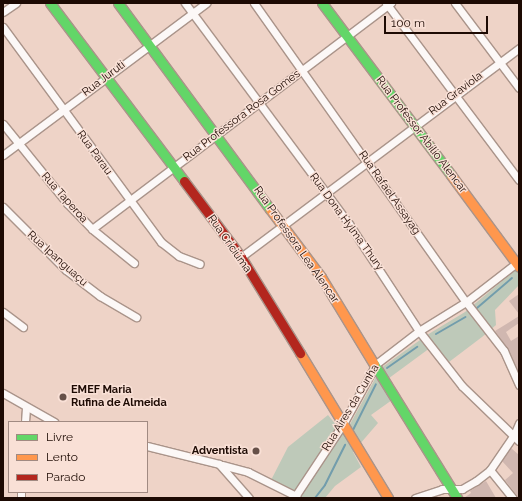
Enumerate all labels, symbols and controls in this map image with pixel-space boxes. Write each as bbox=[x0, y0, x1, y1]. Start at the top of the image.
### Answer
scale bar bbox=[386, 8, 490, 34]
text: 100 m bbox=[391, 16, 425, 30]
street label: Rua Juruti bbox=[80, 58, 128, 100]
street label: Rua Professora Rosa Gomes bbox=[181, 68, 303, 164]
street label: Rua Graviola bbox=[427, 70, 485, 118]
street label: Rua Professor Abílio Alencar bbox=[372, 74, 470, 196]
street label: Rua Parau bbox=[74, 128, 114, 178]
street label: Rua Rafael Assayag bbox=[355, 148, 423, 238]
street label: Rua Taperoa bbox=[38, 170, 90, 226]
street label: Rua Dona Hylma Thury bbox=[306, 171, 386, 273]
street label: Rua Professora Lea Alencar bbox=[250, 184, 342, 306]
street label: Rua Criciúma bbox=[204, 213, 254, 275]
street label: Rua Ipanguaçu bbox=[24, 229, 90, 289]
street label: Rua Aires da Cunha bbox=[320, 362, 382, 454]
place label: EMEF Maria Rufina de Almeida bbox=[71, 384, 167, 410]
marker: EMEF Maria Rufina de Almeida bbox=[58, 392, 68, 402]
legend bbox=[8, 421, 148, 493]
text: Livre bbox=[46, 430, 73, 444]
place label: Adventista bbox=[192, 444, 248, 458]
marker: Adventista bbox=[251, 446, 261, 456]
text: Lento bbox=[46, 450, 78, 464]
text: Parado bbox=[46, 470, 85, 484]

